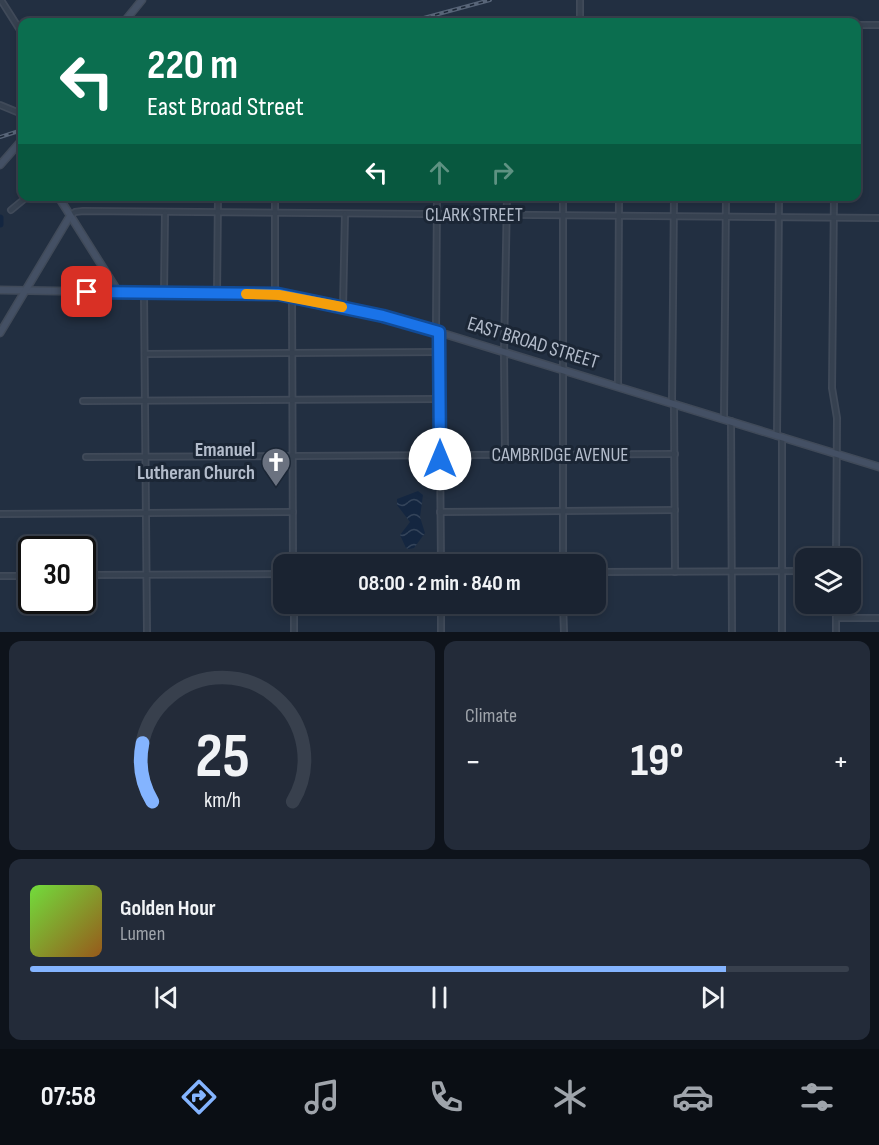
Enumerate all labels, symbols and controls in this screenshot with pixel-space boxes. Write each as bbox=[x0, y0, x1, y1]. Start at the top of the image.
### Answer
text: 220 m bbox=[147, 40, 238, 91]
icon: left bbox=[48, 42, 126, 120]
text: East Broad Street bbox=[147, 91, 304, 123]
icon: left bbox=[360, 156, 393, 189]
icon: ahead bbox=[423, 156, 456, 189]
icon: right bbox=[486, 156, 519, 189]
street label: CLARK STREET bbox=[425, 203, 523, 227]
pin bbox=[61, 266, 112, 317]
icon: arrive bbox=[70, 275, 103, 308]
street label: EAST BROAD STREET bbox=[464, 312, 602, 374]
position arrow bbox=[408, 427, 472, 491]
place label: Emanuel Lutheran Church bbox=[137, 438, 255, 485]
street label: CAMBRIDGE AVENUE bbox=[491, 443, 629, 467]
church icon: Emanuel Lutheran Church bbox=[260, 446, 292, 488]
speed limit sign: 30 bbox=[18, 536, 96, 614]
map controls bbox=[795, 548, 861, 614]
button: layers bbox=[795, 548, 861, 614]
text: 08:00 · 2 min · 840 m bbox=[358, 570, 521, 597]
text: Climate bbox=[465, 704, 517, 728]
text: 25 bbox=[195, 720, 249, 795]
text: 19° bbox=[630, 734, 684, 789]
text: − bbox=[465, 742, 481, 782]
text: + bbox=[833, 742, 849, 782]
text: km/h bbox=[203, 789, 241, 814]
text: Golden Hour bbox=[120, 895, 216, 922]
text: Lumen bbox=[120, 922, 165, 946]
icon: previous bbox=[150, 981, 183, 1014]
icon: pause bbox=[423, 981, 456, 1014]
icon: next bbox=[696, 981, 729, 1014]
icon: directions bbox=[178, 1076, 220, 1118]
icon: music bbox=[301, 1076, 343, 1118]
icon: phone bbox=[425, 1076, 467, 1118]
icon: climate bbox=[549, 1076, 591, 1118]
icon: car bbox=[672, 1076, 714, 1118]
icon: filters bbox=[796, 1076, 838, 1118]
text: 07:58 bbox=[41, 1081, 96, 1113]

